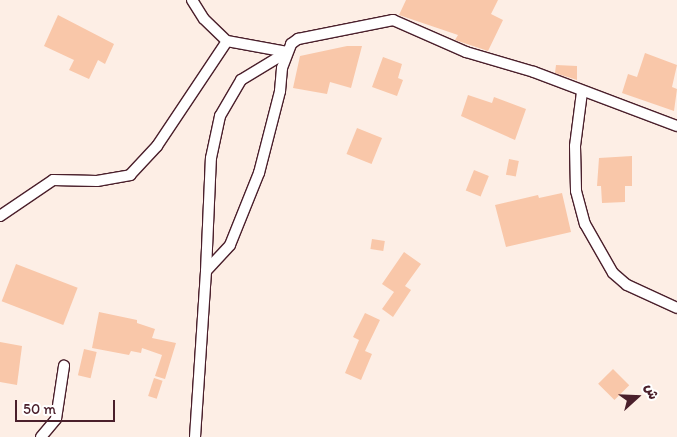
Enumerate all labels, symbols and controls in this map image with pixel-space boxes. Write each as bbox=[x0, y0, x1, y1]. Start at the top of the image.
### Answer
north arrow bbox=[612, 372, 662, 422]
text: ش bbox=[641, 382, 662, 402]
scale bar bbox=[18, 390, 118, 422]
text: 50 m bbox=[23, 400, 56, 418]

